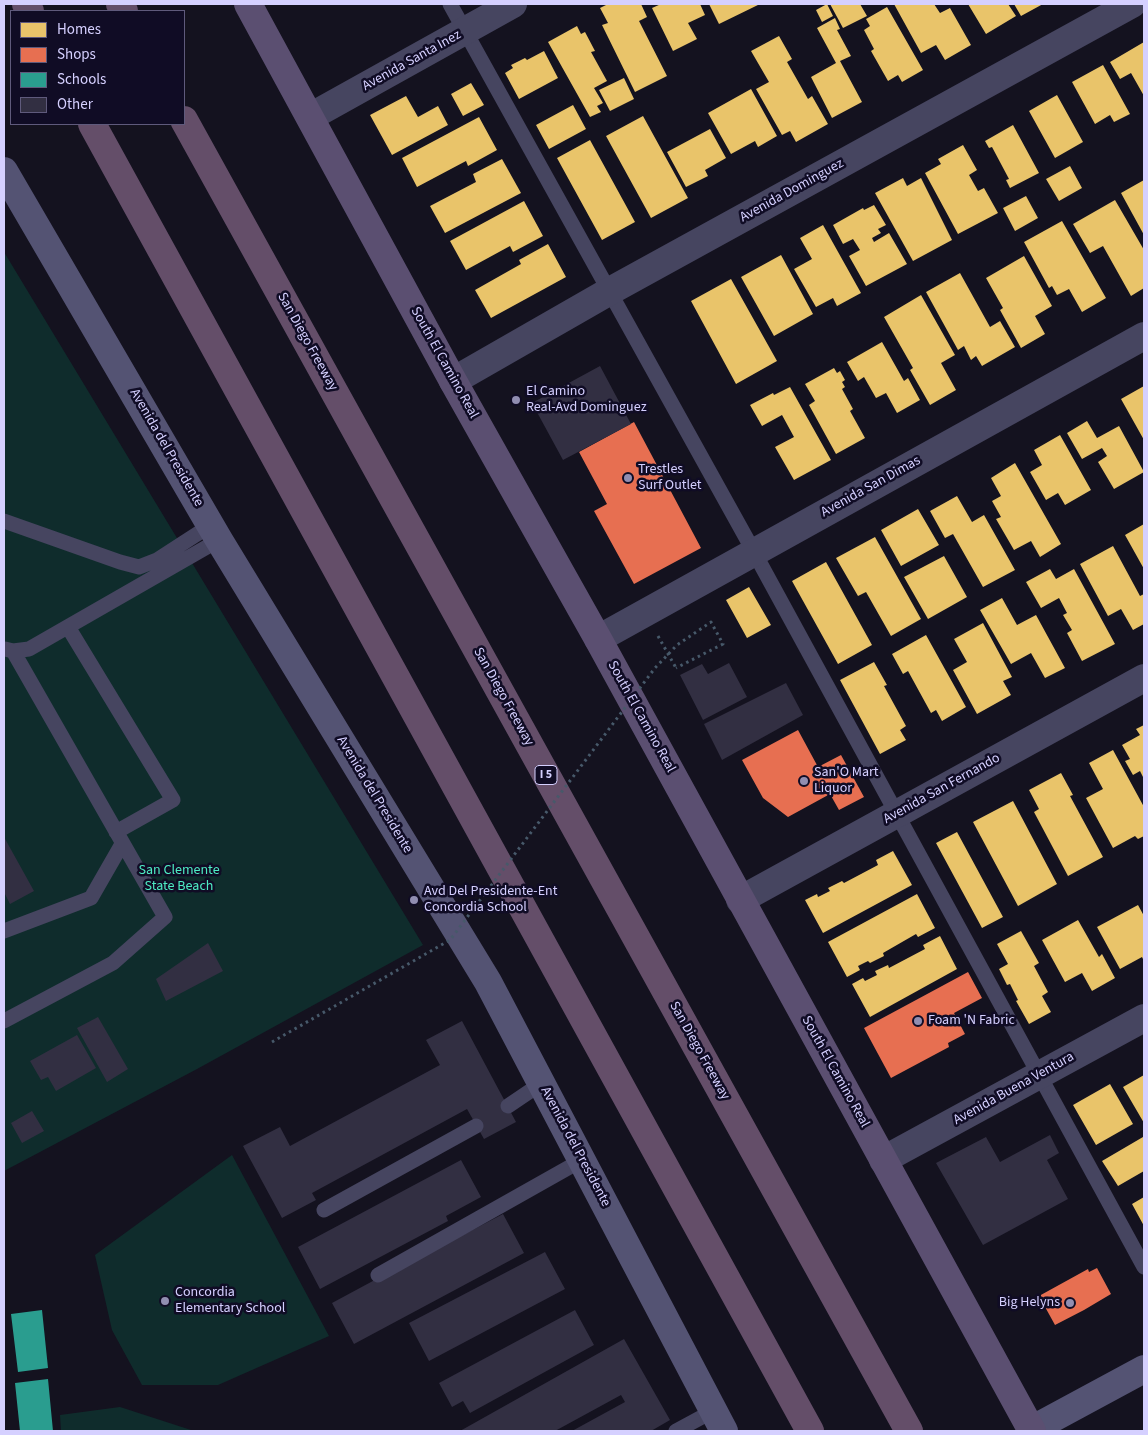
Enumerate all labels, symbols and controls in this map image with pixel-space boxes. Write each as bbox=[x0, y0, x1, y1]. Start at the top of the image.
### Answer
legend bbox=[10, 10, 185, 125]
text: Homes bbox=[57, 19, 101, 40]
street label: Avenida Santa Inez bbox=[360, 27, 464, 95]
text: Shops bbox=[57, 44, 96, 65]
text: Schools bbox=[57, 69, 106, 90]
text: Other bbox=[57, 94, 93, 115]
street label: Avenida Dominguez bbox=[737, 156, 847, 226]
street label: San Diego Freeway bbox=[273, 290, 341, 394]
street label: South El Camino Real bbox=[406, 304, 482, 422]
place label: El Camino Real-Avd Dominguez bbox=[526, 384, 647, 417]
street label: Avenida del Presidente bbox=[125, 386, 207, 510]
marker: El Camino Real-Avd Dominguez bbox=[510, 394, 522, 406]
street label: Avenida San Dimas bbox=[818, 453, 924, 521]
place label: Trestles Surf Outlet bbox=[638, 462, 702, 494]
marker: Trestles Surf Outlet bbox=[622, 472, 634, 484]
street label: San Diego Freeway bbox=[469, 645, 537, 749]
street label: South El Camino Real bbox=[603, 658, 679, 776]
street label: Avenida del Presidente bbox=[332, 733, 416, 857]
street label: Avenida San Fernando bbox=[881, 750, 1003, 828]
place label: San'O Mart Liquor bbox=[814, 765, 879, 798]
road number: I 5 bbox=[535, 766, 557, 784]
marker: San'O Mart Liquor bbox=[798, 775, 810, 787]
park label: San Clemente State Beach bbox=[138, 863, 220, 896]
place label: Avd Del Presidente-Ent Concordia School bbox=[424, 884, 557, 916]
marker: Avd Del Presidente-Ent Concordia School bbox=[408, 894, 420, 906]
street label: San Diego Freeway bbox=[665, 999, 733, 1103]
street label: South El Camino Real bbox=[797, 1013, 873, 1131]
place label: Foam 'N Fabric bbox=[928, 1013, 1015, 1029]
marker: Foam 'N Fabric bbox=[912, 1015, 924, 1027]
street label: Avenida Buena Ventura bbox=[951, 1049, 1077, 1129]
street label: Avenida del Presidente bbox=[536, 1084, 614, 1210]
place label: Concordia Elementary School bbox=[175, 1285, 285, 1318]
marker: Concordia Elementary School bbox=[159, 1295, 171, 1307]
place label: Big Helyns bbox=[999, 1295, 1060, 1311]
marker: Big Helyns bbox=[1064, 1297, 1076, 1309]

